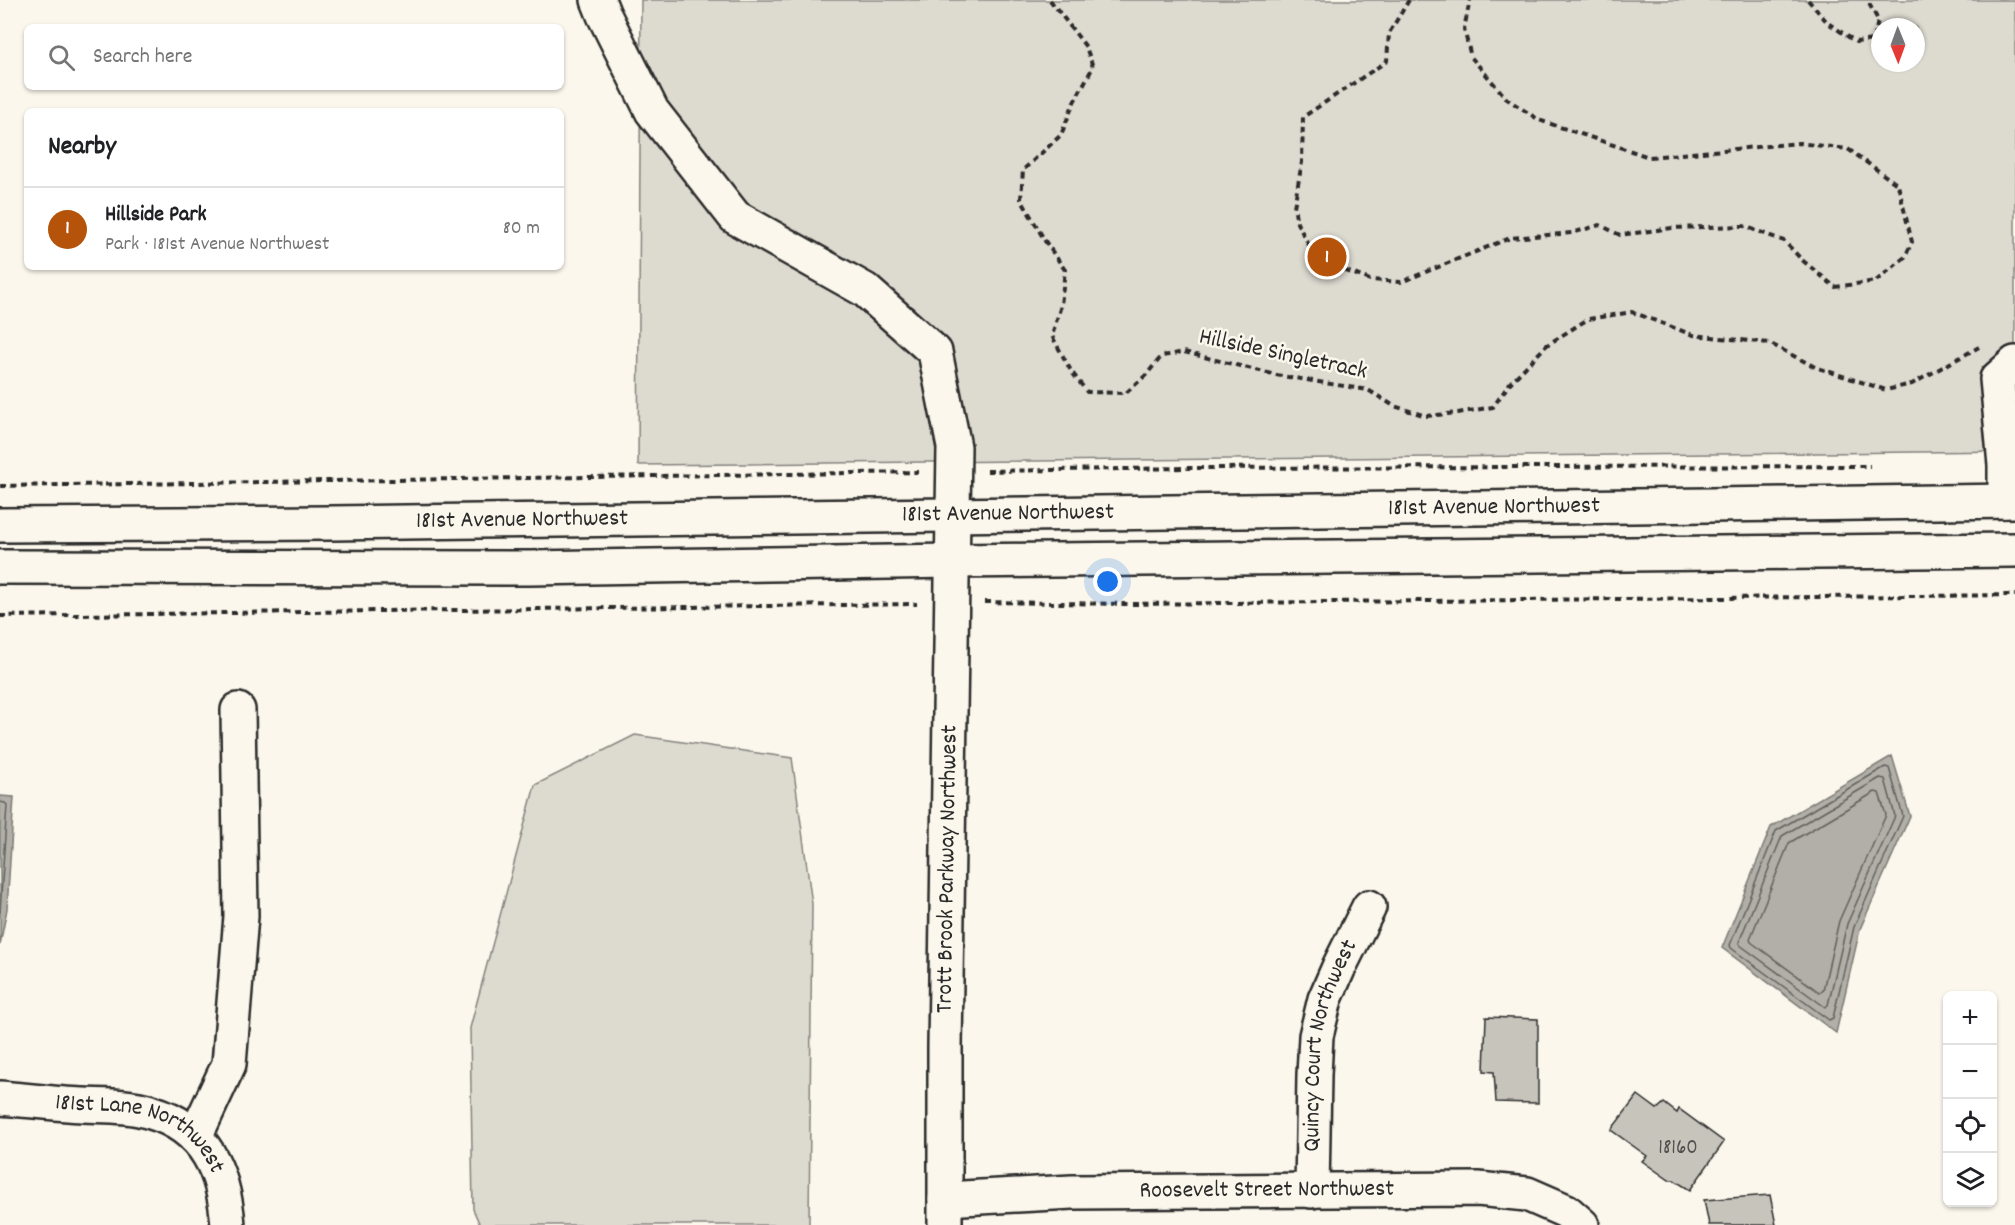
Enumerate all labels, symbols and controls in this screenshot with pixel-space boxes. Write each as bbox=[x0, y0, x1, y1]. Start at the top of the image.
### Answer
north arrow bbox=[1871, 18, 1925, 72]
search box bbox=[24, 24, 564, 90]
icon: search bbox=[45, 41, 78, 74]
text: Search here bbox=[93, 42, 192, 73]
text: Nearby bbox=[48, 129, 116, 166]
text: Hillside Park bbox=[105, 200, 207, 231]
text: 1 bbox=[65, 215, 70, 243]
text: 80 m bbox=[503, 215, 540, 243]
text: Park · 181st Avenue Northwest bbox=[105, 231, 330, 259]
pin: 1 bbox=[1308, 234, 1346, 280]
street label: Hillside Singletrack bbox=[1196, 321, 1370, 389]
street label: 181st Avenue Northwest bbox=[1388, 489, 1600, 526]
street label: 181st Avenue Northwest bbox=[902, 496, 1114, 533]
street label: 181st Avenue Northwest bbox=[416, 502, 628, 539]
your location bbox=[1093, 567, 1122, 596]
street label: Trott Brook Parkway Northwest bbox=[928, 724, 968, 1014]
street label: Quincy Court Northwest bbox=[1296, 934, 1367, 1152]
map controls bbox=[1943, 991, 1997, 1207]
button: + bbox=[1943, 991, 1997, 1045]
button: − bbox=[1943, 1045, 1997, 1099]
street label: 181st Lane Northwest bbox=[54, 1086, 233, 1179]
button: locate bbox=[1943, 1099, 1997, 1153]
house number: 18160 bbox=[1658, 1134, 1698, 1164]
button: layers bbox=[1943, 1153, 1997, 1207]
street label: Roosevelt Street Northwest bbox=[1139, 1173, 1394, 1209]

